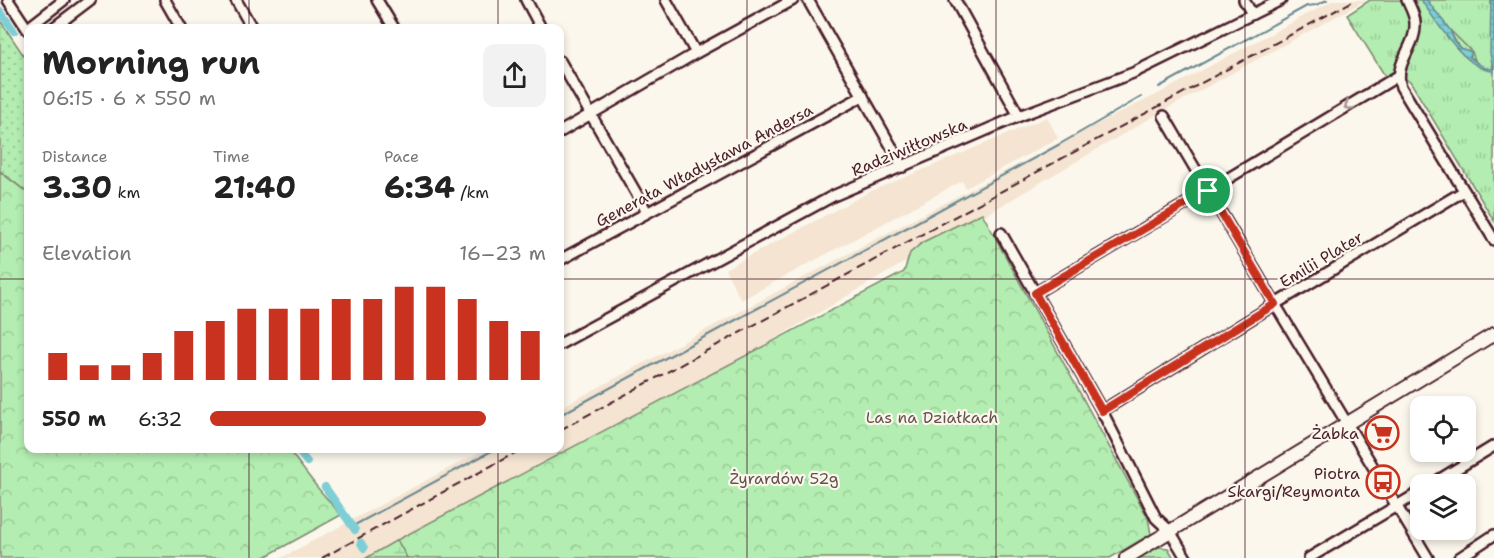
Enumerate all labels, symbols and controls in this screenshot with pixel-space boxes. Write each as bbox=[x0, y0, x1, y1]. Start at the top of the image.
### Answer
text: Morning run bbox=[42, 40, 260, 85]
button: share bbox=[483, 44, 546, 107]
text: 06:15 · 6 × 550 m bbox=[42, 85, 216, 111]
one-way arrow bbox=[1344, 98, 1354, 110]
street label: Generała Władysława Andersa bbox=[592, 99, 816, 232]
street label: Radziwiłłowska bbox=[848, 114, 970, 181]
text: Distance bbox=[42, 146, 108, 167]
text: Time bbox=[213, 146, 250, 167]
text: Pace bbox=[384, 146, 419, 167]
pin bbox=[1182, 165, 1233, 216]
text: 3.30 bbox=[42, 167, 112, 208]
text: 21:40 bbox=[213, 167, 296, 208]
text: 6:34 bbox=[384, 167, 455, 208]
icon: arrive bbox=[1191, 174, 1224, 207]
text: km bbox=[112, 182, 140, 203]
text: /km bbox=[455, 182, 489, 203]
street label: Emilii Plater bbox=[1276, 226, 1367, 293]
text: Elevation bbox=[42, 240, 132, 266]
text: 16–23 m bbox=[459, 240, 546, 266]
map controls bbox=[1410, 396, 1476, 540]
button: locate bbox=[1410, 396, 1476, 462]
text: 550 m bbox=[42, 406, 106, 432]
text: 6:32 bbox=[138, 406, 182, 432]
park label: Las na Działkach bbox=[866, 407, 998, 428]
supermarket icon: Żabka bbox=[1364, 415, 1400, 451]
place label: Żabka bbox=[1312, 423, 1359, 444]
place label: Piotra Skargi/Reymonta bbox=[1228, 463, 1360, 502]
bus stop icon: Piotra Skargi/Reymonta bbox=[1365, 464, 1401, 500]
park label: Żyrardów 52g bbox=[729, 468, 839, 489]
button: layers bbox=[1410, 474, 1476, 540]

